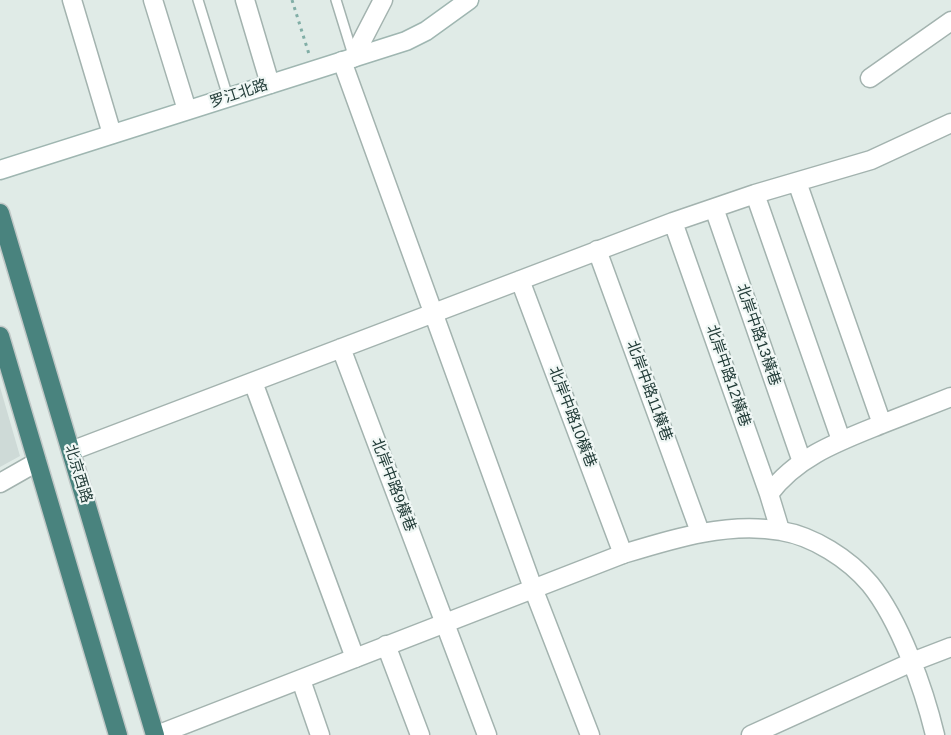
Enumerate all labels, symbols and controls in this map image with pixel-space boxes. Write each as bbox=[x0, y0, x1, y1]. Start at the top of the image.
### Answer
street label: 罗江北路 bbox=[208, 76, 270, 112]
street label: 北岸中路13橫巷 bbox=[732, 282, 784, 388]
street label: 北岸中路12橫巷 bbox=[702, 323, 754, 429]
street label: 北岸中路11橫巷 bbox=[622, 338, 676, 444]
street label: 北岸中路10橫巷 bbox=[544, 364, 600, 470]
street label: 北岸中路9橫巷 bbox=[367, 436, 419, 534]
street label: 北京西路 bbox=[61, 443, 95, 505]

